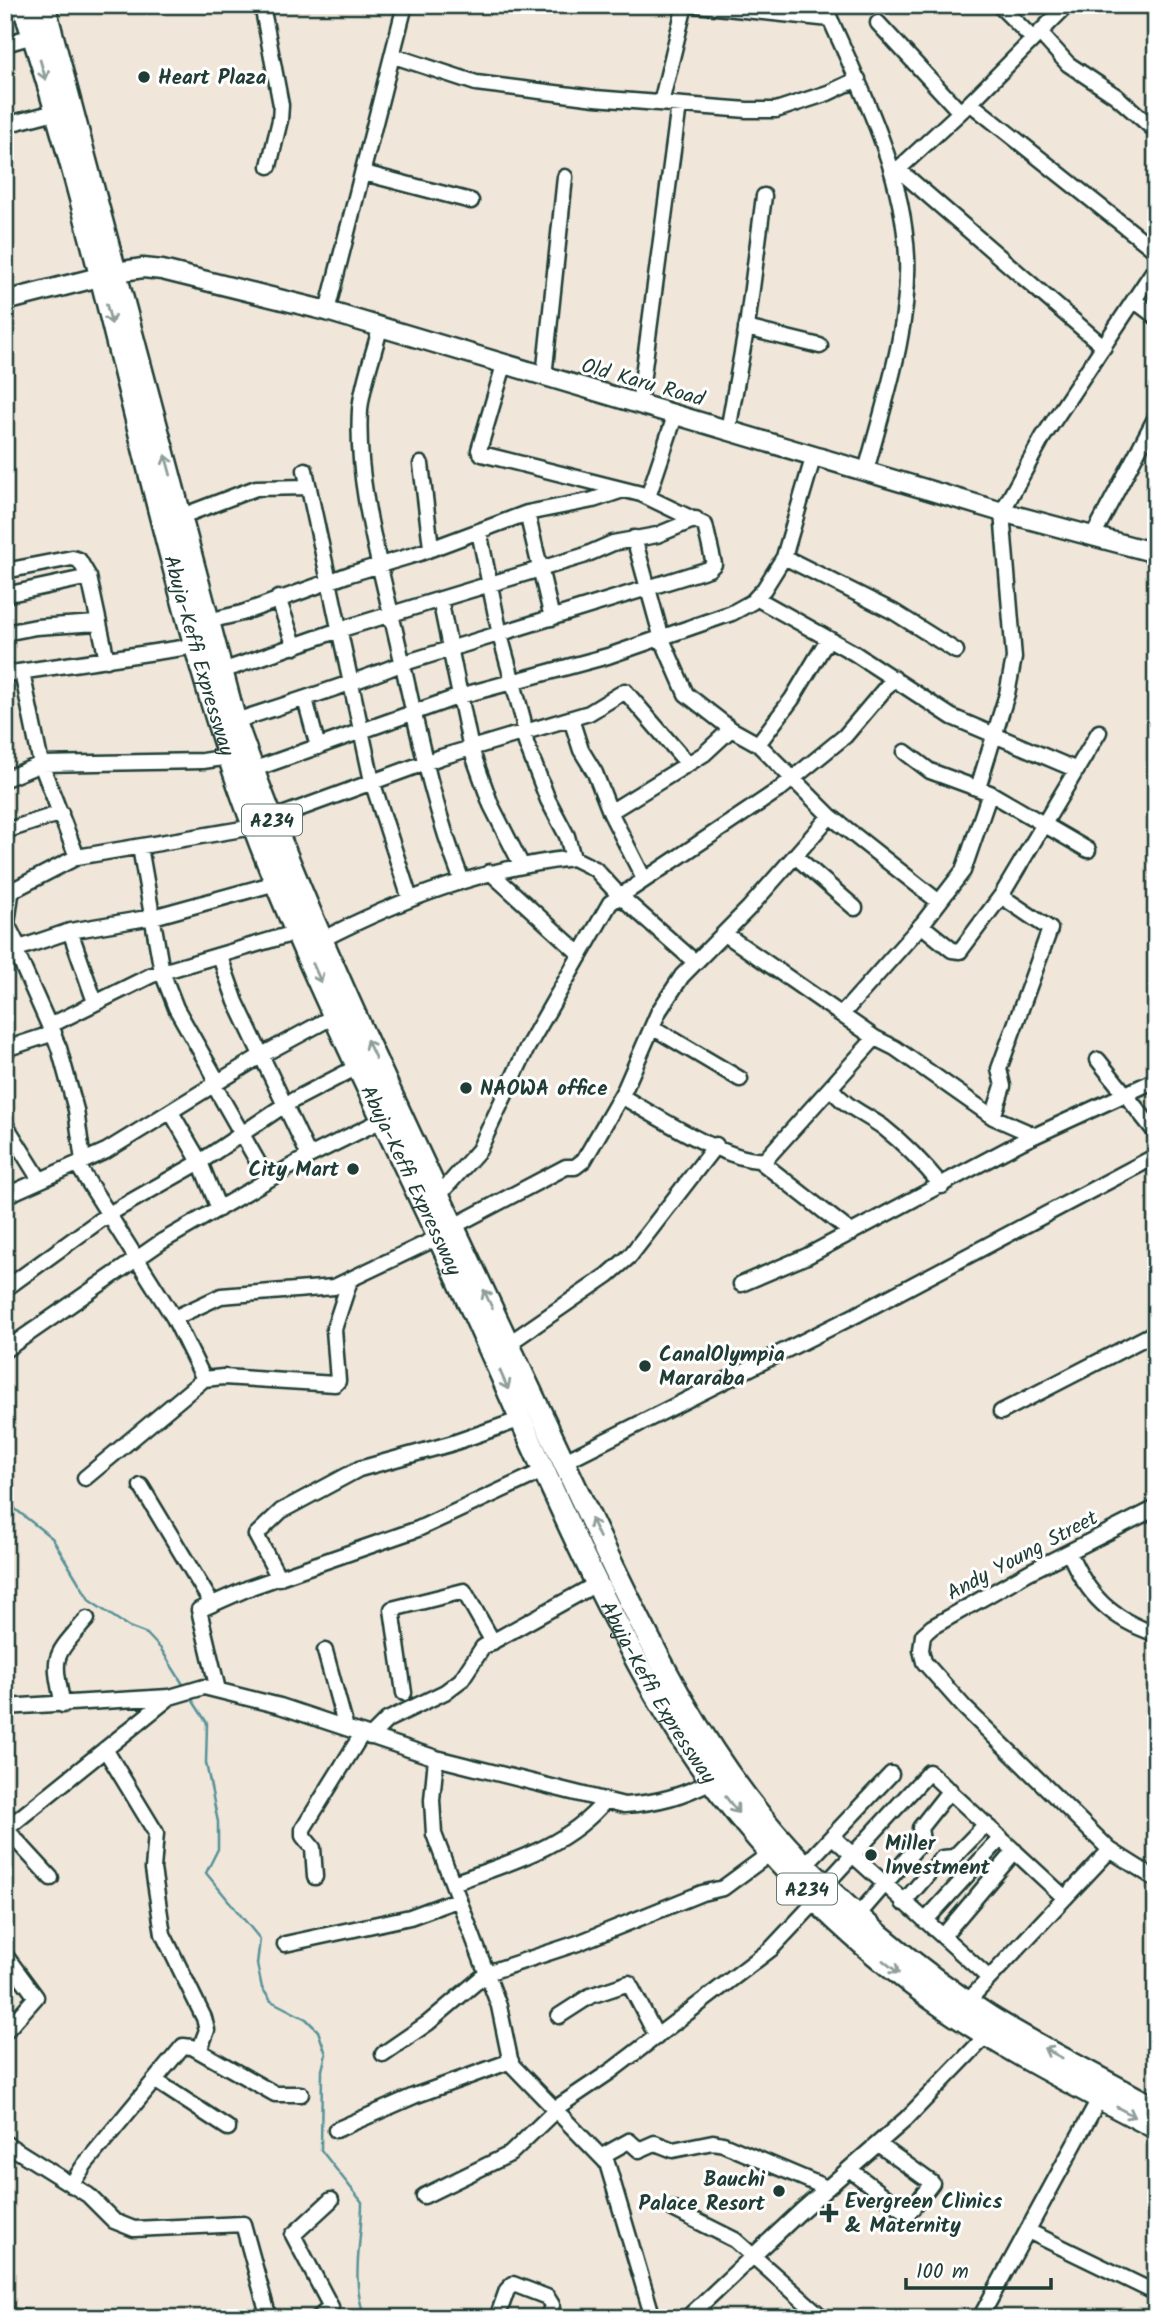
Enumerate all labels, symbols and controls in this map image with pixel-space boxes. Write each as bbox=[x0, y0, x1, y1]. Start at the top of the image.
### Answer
one-way arrow bbox=[37, 59, 50, 81]
place label: Heart Plaza bbox=[158, 62, 267, 95]
marker: Heart Plaza bbox=[136, 69, 152, 85]
one-way arrow bbox=[103, 302, 116, 325]
street label: Old Karu Road bbox=[577, 350, 709, 417]
one-way arrow bbox=[161, 454, 174, 477]
street label: Abuja-Keffi Expressway bbox=[153, 552, 243, 761]
road number: A234 bbox=[242, 804, 302, 835]
one-way arrow bbox=[311, 962, 324, 983]
one-way arrow bbox=[364, 1039, 377, 1060]
place label: NAOWA office bbox=[480, 1073, 607, 1106]
street label: Abuja-Keffi Expressway bbox=[351, 1080, 469, 1282]
marker: NAOWA office bbox=[458, 1080, 474, 1096]
place label: City Mart bbox=[248, 1154, 340, 1187]
marker: City Mart bbox=[345, 1161, 361, 1177]
one-way arrow bbox=[481, 1289, 494, 1310]
place label: CanalOlympia Mararaba bbox=[659, 1339, 785, 1396]
marker: CanalOlympia Mararaba bbox=[637, 1358, 653, 1374]
one-way arrow bbox=[498, 1369, 511, 1390]
street label: Andy Young Street bbox=[941, 1502, 1105, 1610]
one-way arrow bbox=[587, 1517, 600, 1538]
street label: Abuja-Keffi Expressway bbox=[590, 1596, 724, 1792]
one-way arrow bbox=[725, 1795, 740, 1814]
place label: Miller Investment bbox=[885, 1828, 991, 1885]
marker: Miller Investment bbox=[863, 1847, 879, 1863]
road number: A234 bbox=[777, 1873, 837, 1904]
one-way arrow bbox=[882, 1959, 900, 1975]
one-way arrow bbox=[1043, 2045, 1064, 2059]
one-way arrow bbox=[1115, 2106, 1136, 2119]
place label: Bauchi Palace Resort bbox=[639, 2164, 766, 2221]
marker: Bauchi Palace Resort bbox=[771, 2183, 787, 2199]
place label: Evergreen Clinics & Maternity bbox=[845, 2186, 1003, 2243]
marker: Evergreen Clinics & Maternity bbox=[819, 2203, 839, 2223]
scale bar bbox=[906, 2246, 1051, 2290]
text: 100 m bbox=[916, 2256, 969, 2289]

